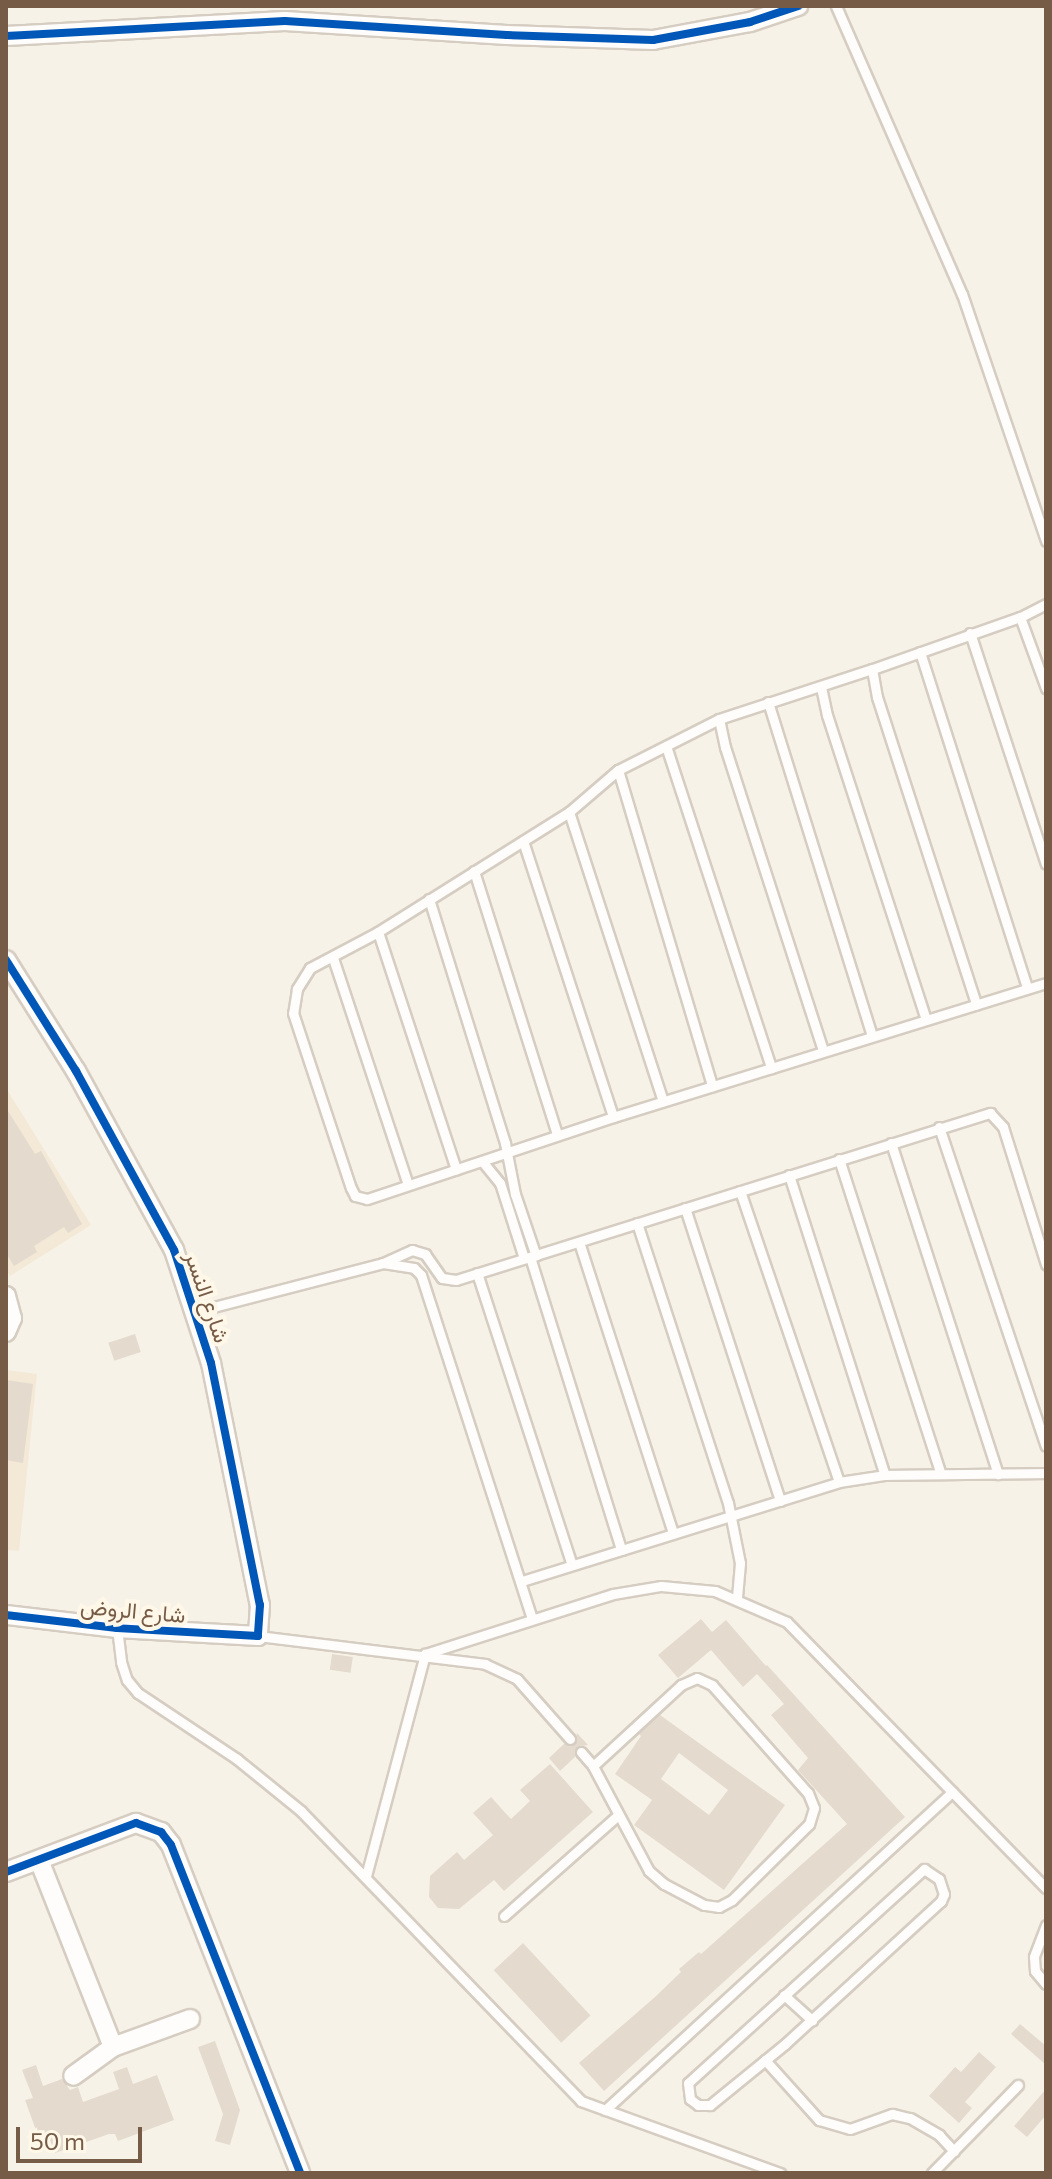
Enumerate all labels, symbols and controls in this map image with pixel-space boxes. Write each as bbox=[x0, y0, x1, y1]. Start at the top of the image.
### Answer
street label: شارع النسر bbox=[180, 1248, 236, 1346]
street label: شارع الروض bbox=[79, 1592, 187, 1628]
scale bar bbox=[20, 2111, 146, 2161]
text: 50 m bbox=[30, 2126, 85, 2155]

